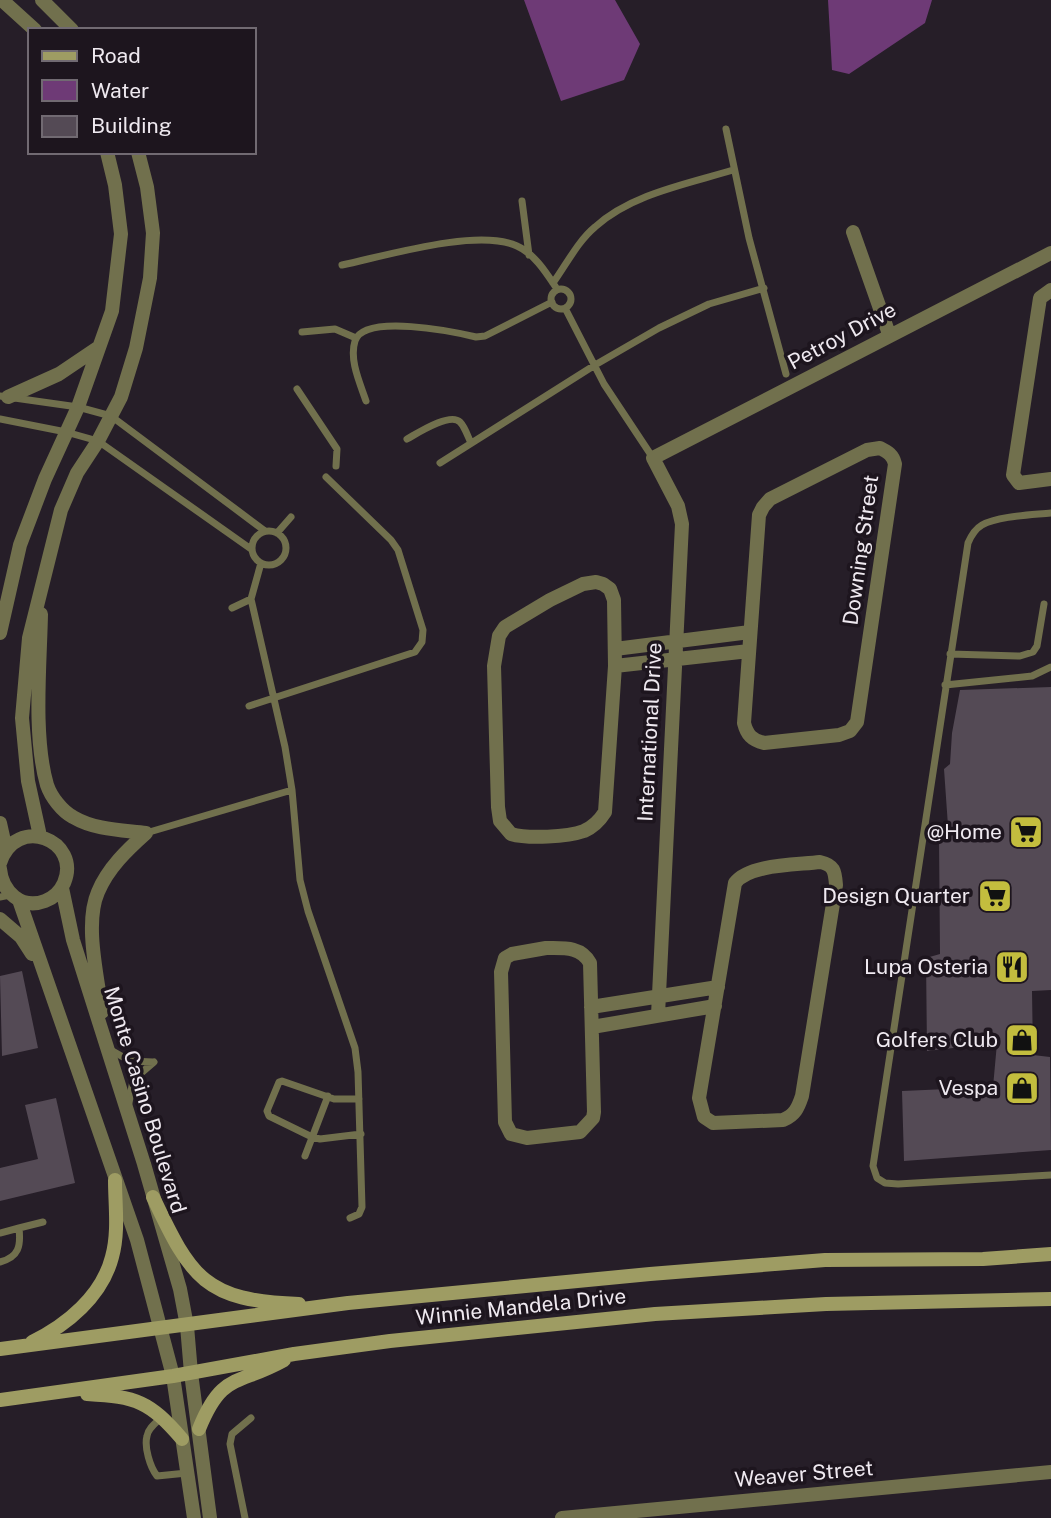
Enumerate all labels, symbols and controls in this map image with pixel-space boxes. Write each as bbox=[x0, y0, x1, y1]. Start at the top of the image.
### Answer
legend bbox=[28, 28, 256, 154]
text: Road bbox=[91, 43, 141, 68]
text: Water bbox=[91, 78, 149, 103]
text: Building bbox=[91, 113, 172, 138]
street label: Petroy Drive bbox=[783, 297, 900, 375]
street label: Downing Street bbox=[838, 473, 883, 627]
street label: International Drive bbox=[632, 642, 667, 822]
supermarket icon: @Home bbox=[1007, 813, 1045, 851]
place label: @Home bbox=[927, 819, 1002, 844]
supermarket icon: Design Quarter bbox=[976, 877, 1014, 915]
place label: Design Quarter bbox=[822, 883, 970, 908]
restaurant icon: Lupa Osteria bbox=[993, 948, 1031, 986]
place label: Lupa Osteria bbox=[864, 954, 988, 979]
street label: Monte Casino Boulevard bbox=[99, 983, 192, 1216]
shop icon: Golfers Club bbox=[1003, 1021, 1041, 1059]
place label: Golfers Club bbox=[876, 1027, 998, 1052]
shop icon: Vespa bbox=[1003, 1069, 1041, 1107]
place label: Vespa bbox=[938, 1075, 998, 1100]
street label: Winnie Mandela Drive bbox=[414, 1283, 627, 1330]
street label: Weaver Street bbox=[734, 1455, 874, 1492]

